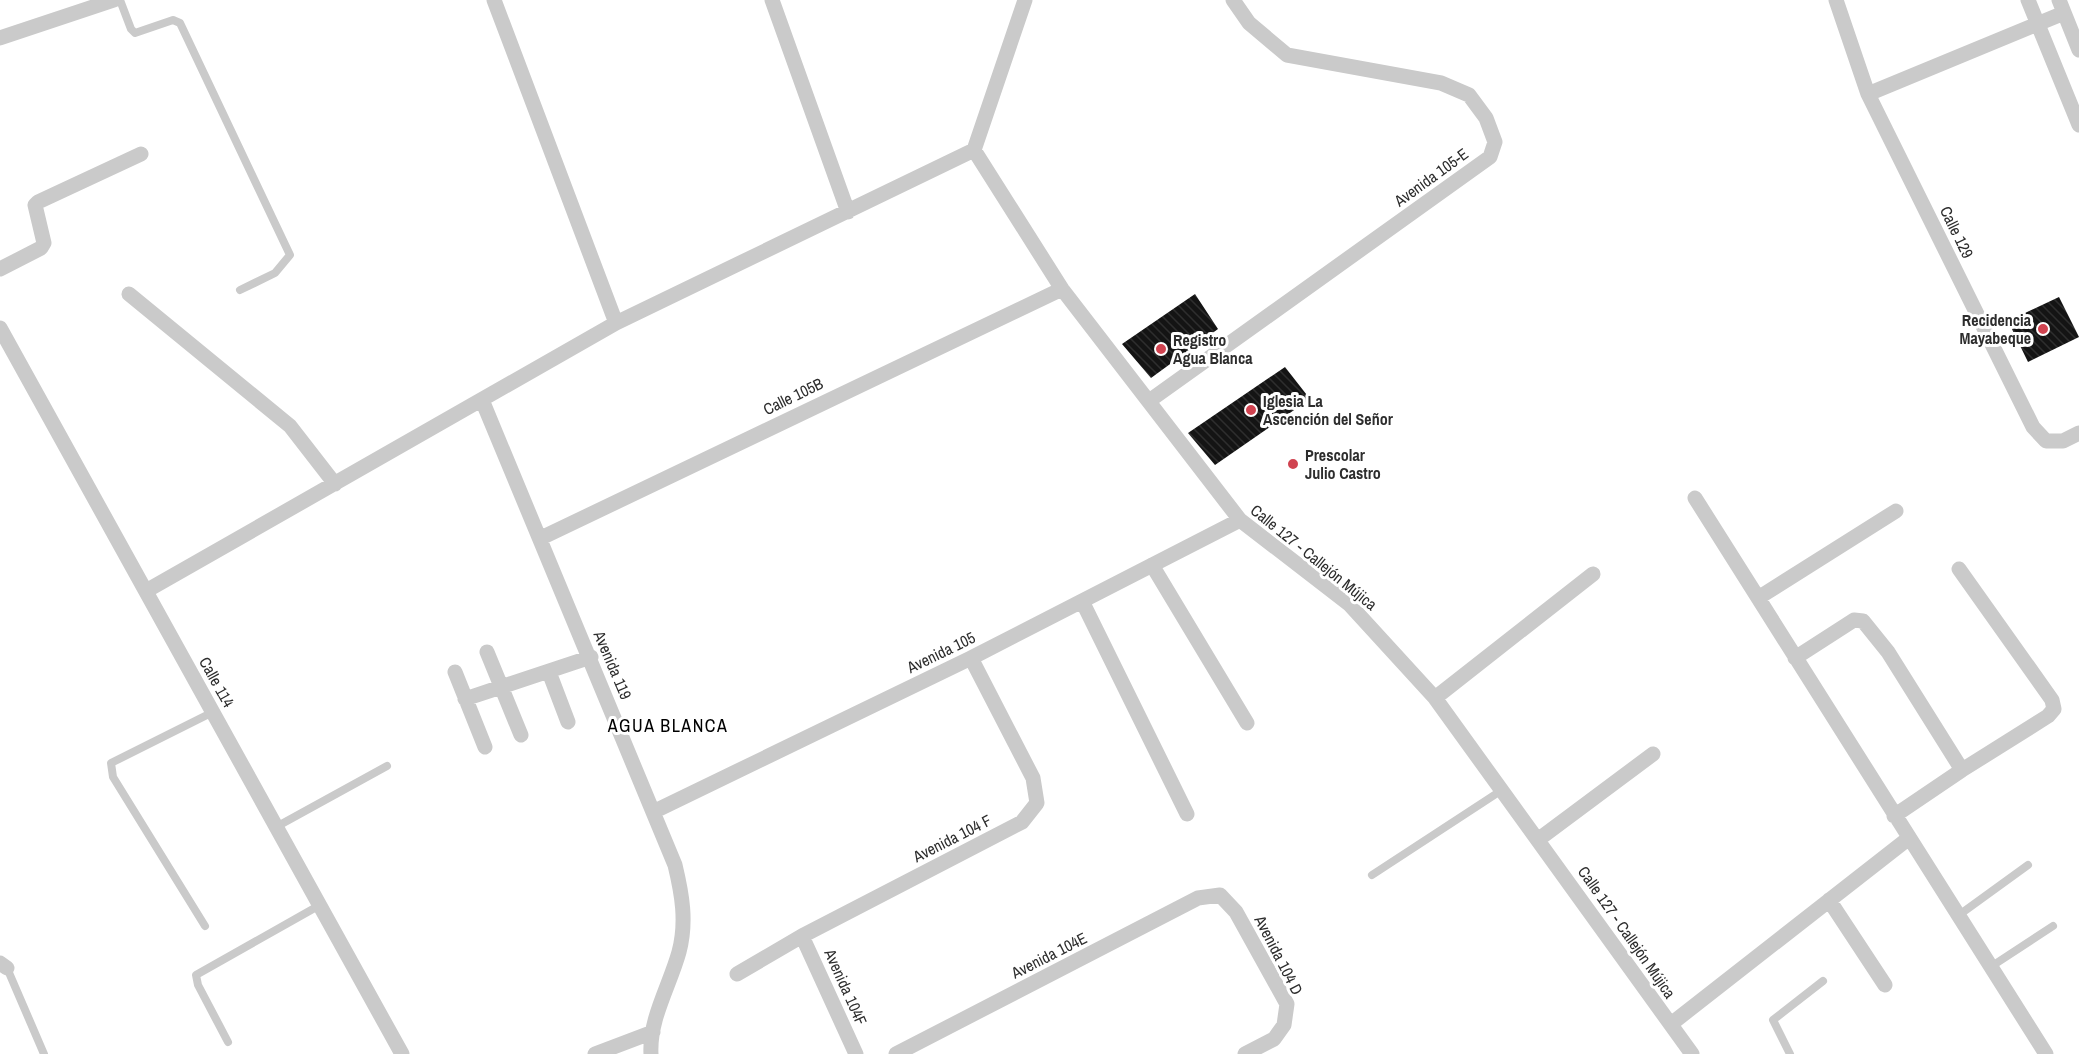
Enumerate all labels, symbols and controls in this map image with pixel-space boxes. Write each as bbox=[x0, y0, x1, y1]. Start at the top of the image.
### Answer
street label: Avenida 105-E bbox=[1389, 143, 1472, 212]
street label: Calle 129 bbox=[1935, 202, 1979, 262]
place label: Recidencia Mayabeque bbox=[1960, 309, 2032, 349]
marker: Recidencia Mayabeque bbox=[2036, 322, 2050, 336]
place label: Registro Agua Blanca bbox=[1173, 329, 1253, 369]
marker: Registro Agua Blanca bbox=[1154, 342, 1168, 356]
street label: Calle 105B bbox=[759, 372, 827, 420]
place label: Iglesia La Ascención del Señor bbox=[1263, 390, 1394, 430]
marker: Iglesia La Ascención del Señor bbox=[1244, 403, 1258, 417]
place label: Prescolar Julio Castro bbox=[1305, 444, 1381, 484]
marker: Prescolar Julio Castro bbox=[1286, 457, 1300, 471]
street label: Calle 127 - Callejón Mújica bbox=[1246, 499, 1382, 615]
street label: Avenida 119 bbox=[588, 626, 637, 703]
street label: Avenida 105 bbox=[902, 626, 979, 678]
street label: Calle 114 bbox=[194, 653, 240, 711]
district label: AGUA BLANCA bbox=[607, 713, 728, 738]
street label: Avenida 104 F bbox=[908, 809, 995, 868]
street label: Calle 127 - Callejón Mújica bbox=[1573, 861, 1681, 1003]
street label: Avenida 104 D bbox=[1249, 911, 1308, 999]
street label: Avenida 104E bbox=[1006, 927, 1091, 984]
street label: Avenida 104F bbox=[819, 944, 873, 1029]

